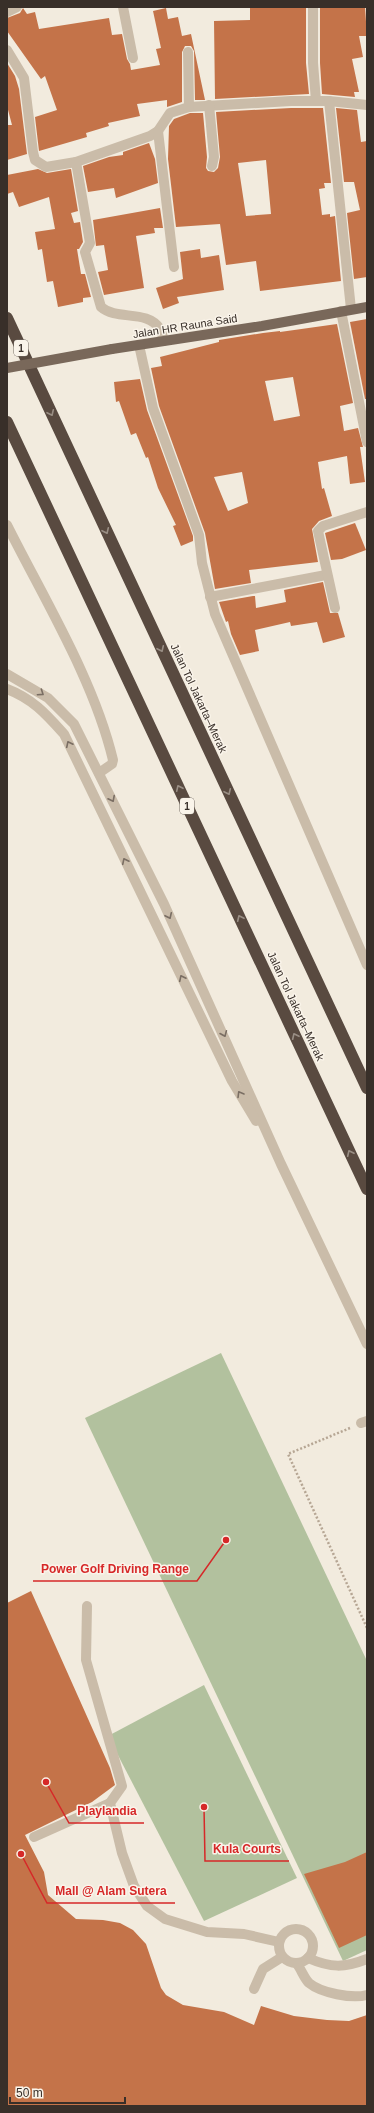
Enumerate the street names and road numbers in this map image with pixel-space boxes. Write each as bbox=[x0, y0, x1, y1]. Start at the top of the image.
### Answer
street label: Jalan HR Rauna Said bbox=[132, 312, 238, 340]
road number: 1 bbox=[14, 340, 28, 356]
street label: Jalan Tol Jakarta–Merak bbox=[168, 642, 230, 755]
road number: 1 bbox=[180, 798, 194, 814]
street label: Jalan Tol Jakarta–Merak bbox=[265, 950, 327, 1063]

